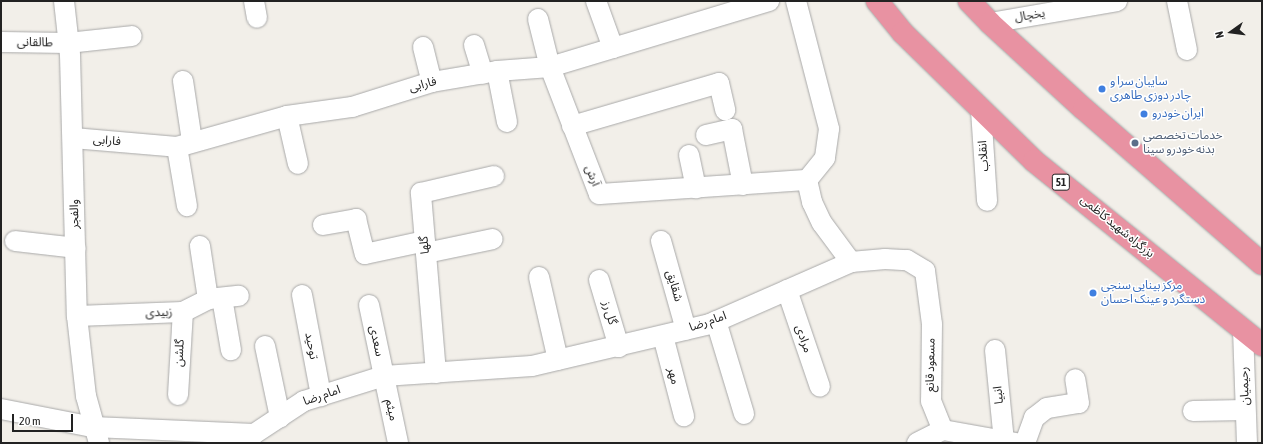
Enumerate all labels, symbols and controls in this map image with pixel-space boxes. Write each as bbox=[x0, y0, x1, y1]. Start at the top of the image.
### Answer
street label: یخچال bbox=[1014, 6, 1046, 26]
north arrow bbox=[1211, 12, 1251, 52]
text: N bbox=[1213, 30, 1226, 40]
street label: طالقانی bbox=[17, 35, 53, 51]
street label: فارابی bbox=[408, 74, 438, 96]
place label: سایبان سرا و چادر دوزی طاهری bbox=[1110, 75, 1191, 103]
marker: سایبان سرا و چادر دوزی طاهری bbox=[1097, 84, 1107, 94]
place label: ایران خودرو bbox=[1152, 107, 1204, 121]
marker: ایران خودرو bbox=[1139, 109, 1149, 119]
place label: خدمات تخصصی بدنه خودرو سینا bbox=[1143, 129, 1223, 157]
street label: فارابی bbox=[92, 133, 122, 149]
marker: خدمات تخصصی بدنه خودرو سینا bbox=[1130, 138, 1140, 148]
street label: انقلاب bbox=[976, 140, 992, 172]
street label: آرش bbox=[581, 163, 603, 189]
road number: 51 bbox=[1051, 173, 1071, 191]
street label: بزرگراه شهید کاظمی bbox=[1077, 193, 1157, 261]
street label: والفجر bbox=[68, 199, 82, 229]
street label: گلها bbox=[417, 235, 433, 255]
street label: شقایق bbox=[663, 269, 685, 303]
place label: مرکز بینایی سنجی دستگرد و عینک احسان bbox=[1101, 279, 1205, 307]
marker: مرکز بینایی سنجی دستگرد و عینک احسان bbox=[1088, 288, 1098, 298]
street label: گل رز bbox=[599, 299, 619, 327]
street label: زبیدی bbox=[145, 305, 173, 321]
street label: امام رضا bbox=[687, 309, 729, 335]
street label: مرادی bbox=[792, 323, 814, 355]
street label: سعدی bbox=[366, 324, 386, 358]
street label: توحید bbox=[301, 331, 321, 361]
street label: مسعود قانع bbox=[923, 338, 939, 392]
street label: گلشن bbox=[172, 339, 188, 367]
street label: مهر bbox=[664, 366, 682, 386]
street label: رحیمیان bbox=[1237, 366, 1253, 406]
street label: امام رضا bbox=[301, 383, 343, 409]
street label: انبیا bbox=[991, 385, 1007, 405]
street label: میثم bbox=[382, 398, 400, 422]
scale bar bbox=[14, 406, 75, 432]
text: 20 m bbox=[19, 414, 41, 428]

